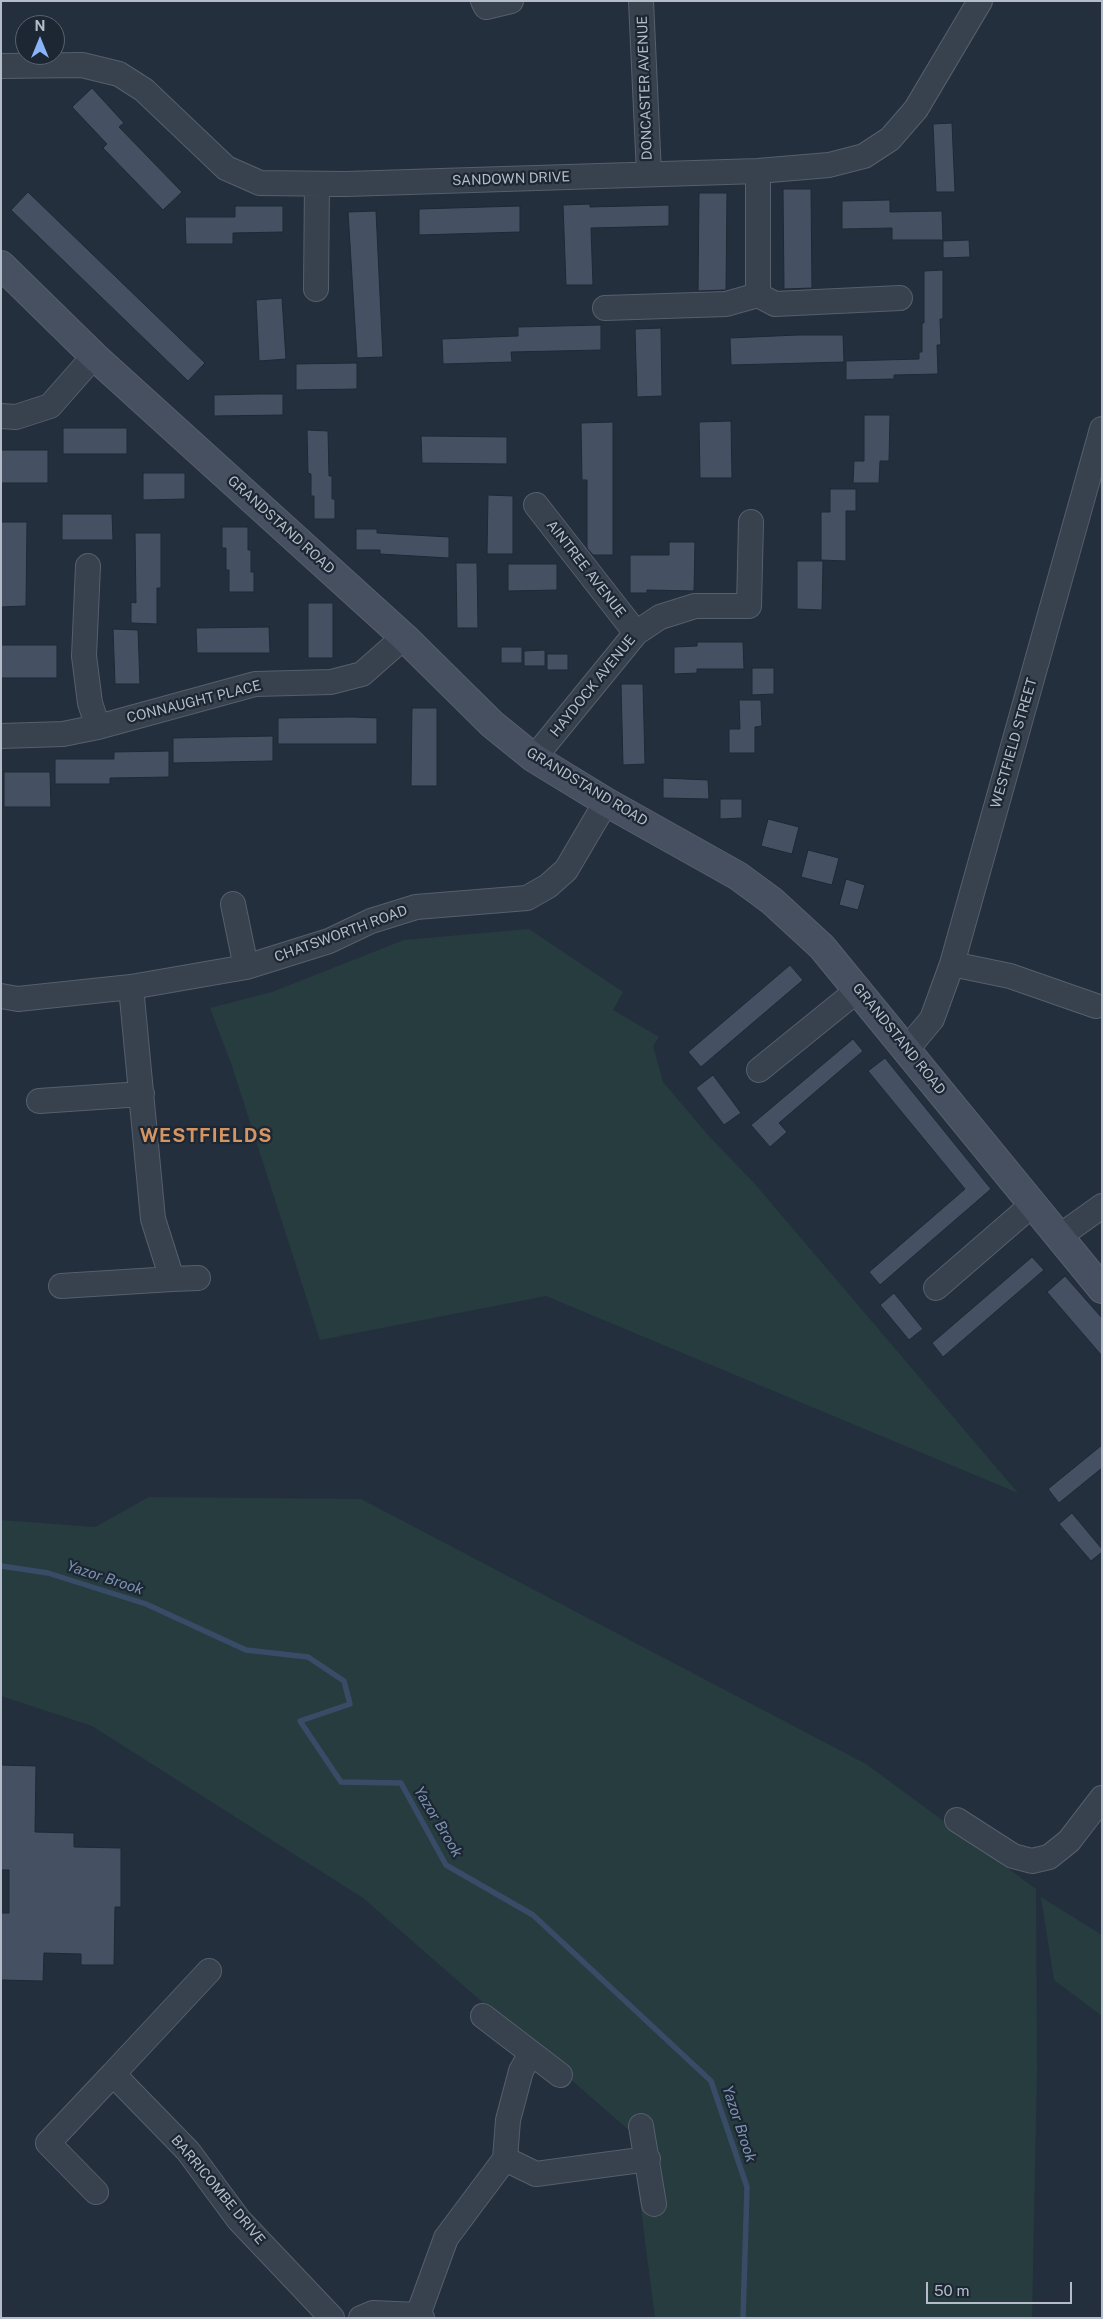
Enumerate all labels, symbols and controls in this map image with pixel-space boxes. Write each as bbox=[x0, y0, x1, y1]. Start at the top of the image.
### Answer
north arrow bbox=[15, 15, 65, 65]
street label: DONCASTER AVENUE bbox=[634, 16, 656, 160]
text: N bbox=[35, 18, 45, 34]
street label: SANDOWN DRIVE bbox=[452, 169, 570, 189]
street label: GRANDSTAND ROAD bbox=[224, 472, 338, 578]
street label: AINTREE AVENUE bbox=[543, 517, 629, 621]
street label: HAYDOCK AVENUE bbox=[547, 632, 639, 740]
street label: WESTFIELD STREET bbox=[987, 676, 1041, 810]
street label: CONNAUGHT PLACE bbox=[125, 677, 263, 727]
street label: GRANDSTAND ROAD bbox=[523, 744, 651, 830]
street label: CHATSWORTH ROAD bbox=[272, 902, 410, 966]
street label: GRANDSTAND ROAD bbox=[849, 980, 949, 1098]
district label: WESTFIELDS bbox=[138, 1125, 274, 1147]
water label: Yazor Brook bbox=[64, 1557, 146, 1599]
water label: Yazor Brook bbox=[410, 1783, 466, 1861]
water label: Yazor Brook bbox=[718, 2083, 760, 2165]
street label: BARRICOMBE DRIVE bbox=[167, 2132, 269, 2248]
scale bar bbox=[928, 2272, 1074, 2304]
text: 50 m bbox=[934, 2282, 969, 2299]

